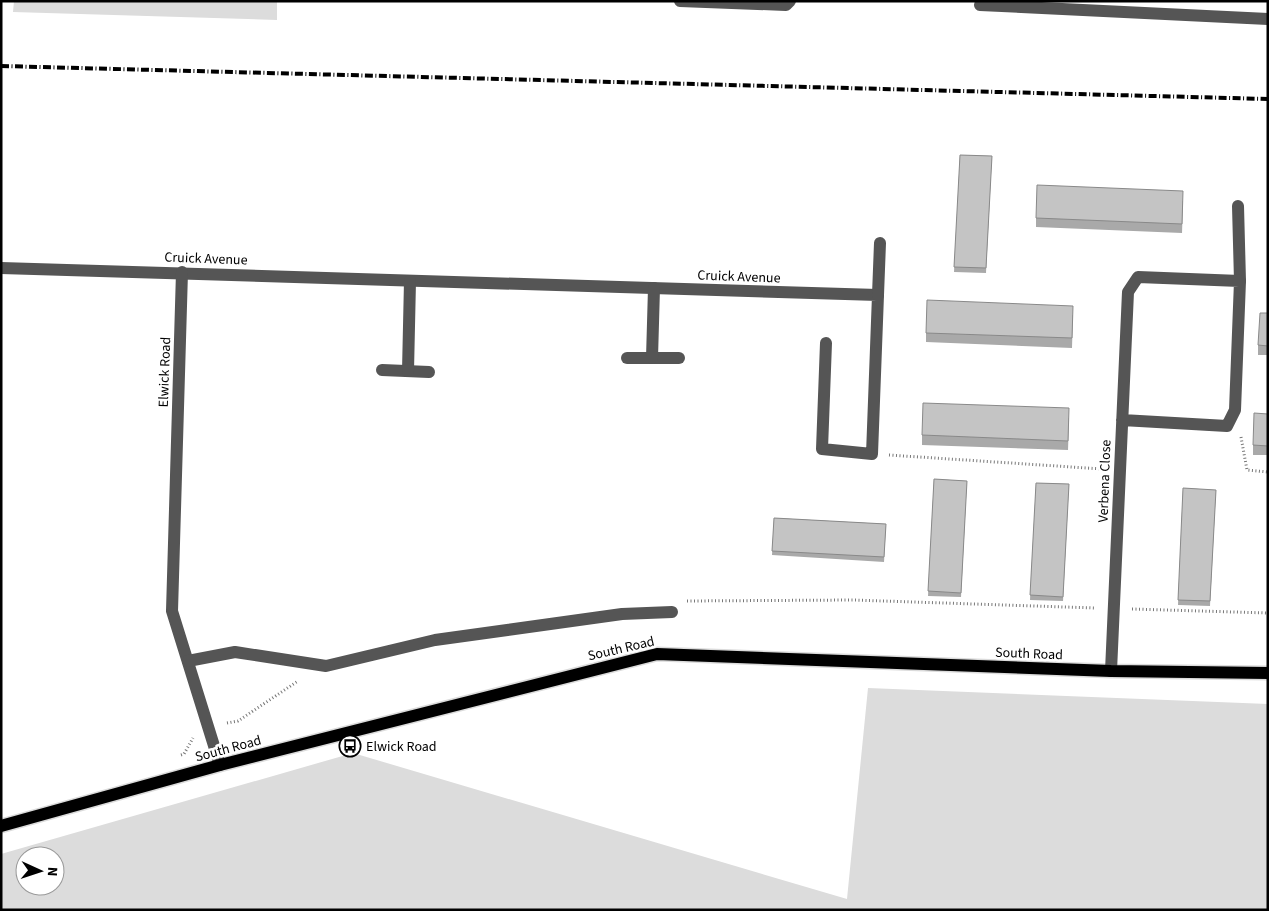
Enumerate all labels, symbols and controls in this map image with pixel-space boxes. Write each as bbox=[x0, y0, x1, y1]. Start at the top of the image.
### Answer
street label: Cruick Avenue bbox=[164, 248, 248, 270]
street label: Cruick Avenue bbox=[697, 266, 781, 288]
street label: Elwick Road bbox=[154, 336, 176, 408]
street label: Verbena Close bbox=[1094, 439, 1116, 523]
street label: South Road bbox=[586, 632, 657, 666]
street label: South Road bbox=[995, 643, 1063, 665]
street label: South Road bbox=[193, 731, 264, 767]
bus stop icon: Elwick Road bbox=[338, 734, 362, 758]
place label: Elwick Road bbox=[366, 737, 437, 757]
north arrow bbox=[15, 846, 65, 896]
text: N bbox=[42, 866, 62, 877]

